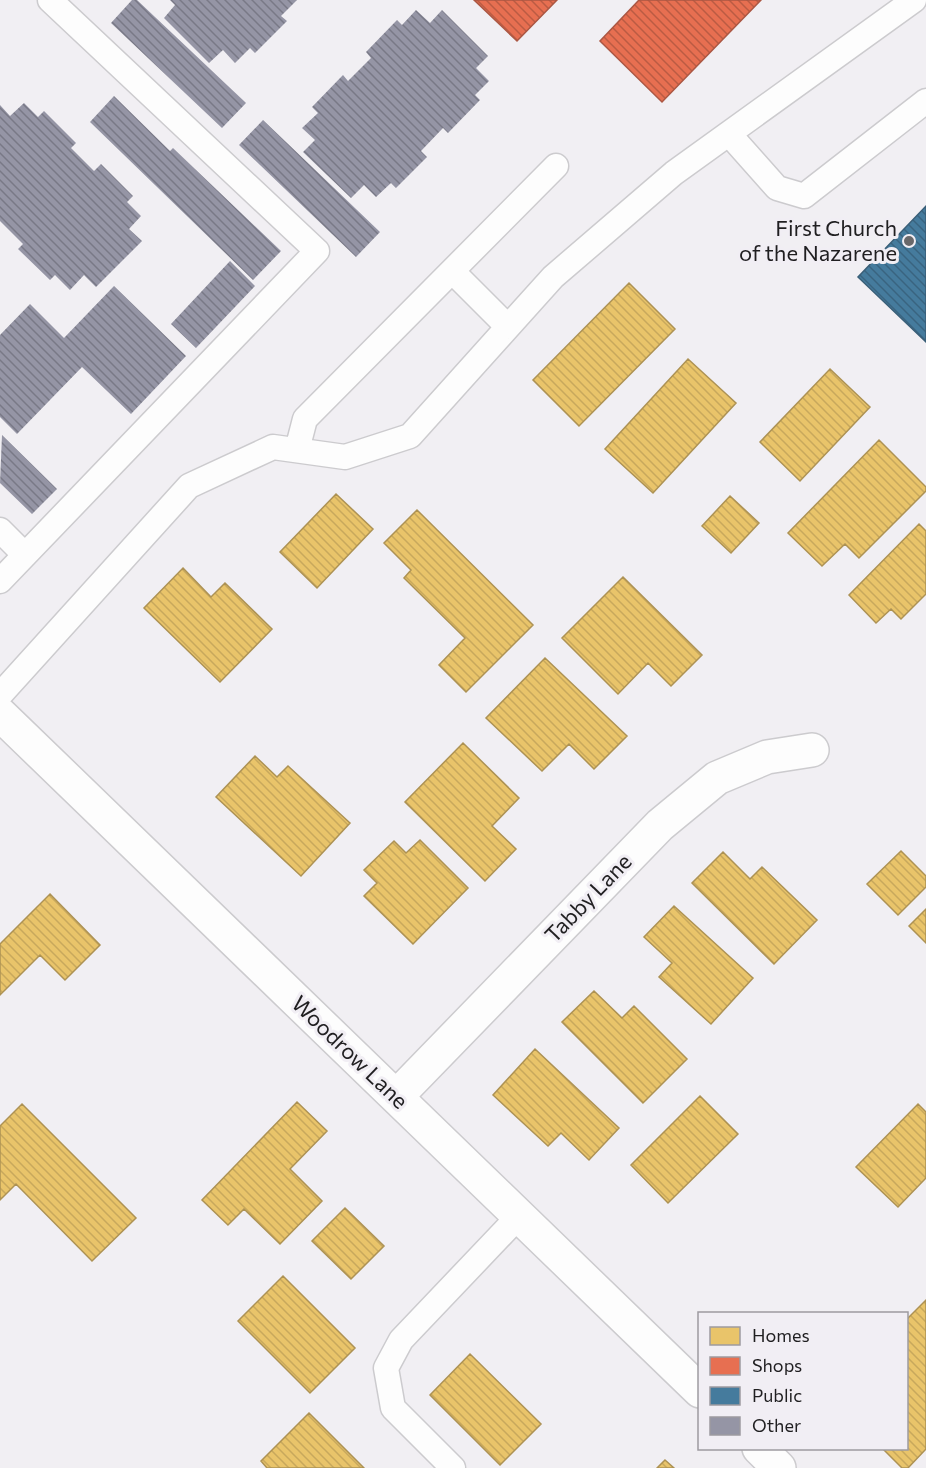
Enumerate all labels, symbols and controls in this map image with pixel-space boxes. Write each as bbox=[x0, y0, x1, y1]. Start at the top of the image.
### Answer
place label: First Church of the Nazarene bbox=[739, 214, 897, 266]
marker: First Church of the Nazarene bbox=[902, 234, 916, 248]
street label: Tabby Lane bbox=[539, 847, 637, 948]
street label: Woodrow Lane bbox=[287, 989, 414, 1114]
legend bbox=[698, 1312, 908, 1450]
text: Homes bbox=[752, 1324, 810, 1346]
text: Shops bbox=[752, 1354, 802, 1376]
text: Public bbox=[752, 1384, 802, 1406]
text: Other bbox=[752, 1414, 801, 1436]

